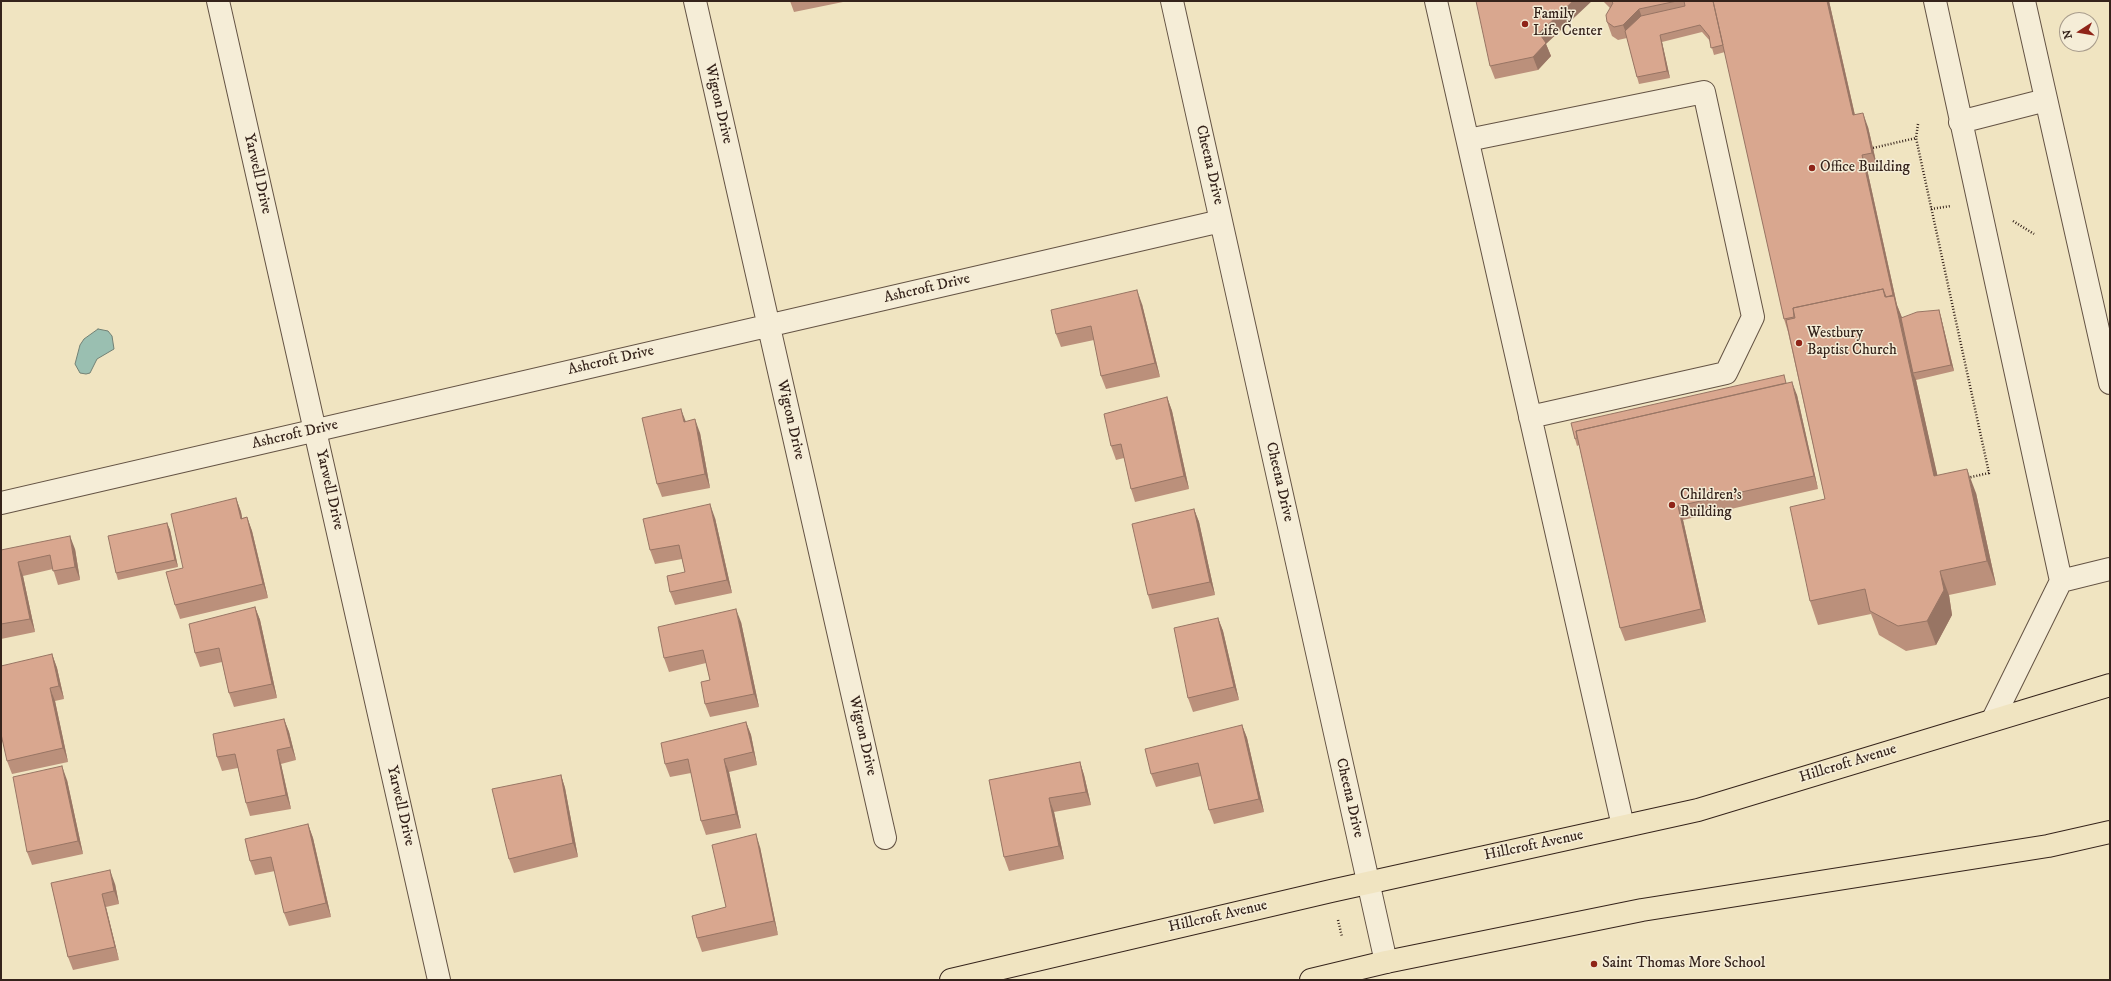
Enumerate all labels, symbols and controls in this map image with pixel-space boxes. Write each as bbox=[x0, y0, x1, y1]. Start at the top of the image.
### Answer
place label: Family Life Center bbox=[1533, 6, 1602, 41]
north arrow bbox=[2059, 12, 2099, 52]
marker: Family Life Center bbox=[1520, 19, 1530, 29]
text: N bbox=[2060, 28, 2076, 40]
street label: Wigton Drive bbox=[700, 62, 736, 146]
street label: Cheena Drive bbox=[1191, 123, 1227, 207]
street label: Yarwell Drive bbox=[239, 132, 275, 216]
place label: Office Building bbox=[1820, 159, 1910, 177]
marker: Office Building bbox=[1807, 163, 1817, 173]
street label: Ashcroft Drive bbox=[882, 270, 972, 308]
place label: Westbury Baptist Church bbox=[1807, 325, 1897, 360]
marker: Westbury Baptist Church bbox=[1794, 338, 1804, 348]
street label: Ashcroft Drive bbox=[566, 342, 656, 380]
street label: Wigton Drive bbox=[772, 378, 808, 462]
street label: Ashcroft Drive bbox=[250, 416, 340, 454]
street label: Cheena Drive bbox=[1261, 440, 1297, 524]
street label: Yarwell Drive bbox=[311, 448, 347, 532]
place label: Children's Building bbox=[1680, 487, 1742, 522]
marker: Children's Building bbox=[1667, 500, 1677, 510]
street label: Wigton Drive bbox=[844, 694, 880, 778]
street label: Hillcroft Avenue bbox=[1797, 741, 1899, 787]
street label: Cheena Drive bbox=[1331, 756, 1367, 840]
street label: Yarwell Drive bbox=[382, 764, 418, 848]
street label: Hillcroft Avenue bbox=[1483, 827, 1585, 865]
street label: Hillcroft Avenue bbox=[1167, 897, 1269, 937]
place label: Saint Thomas More School bbox=[1602, 955, 1765, 973]
marker: Saint Thomas More School bbox=[1589, 959, 1599, 969]

